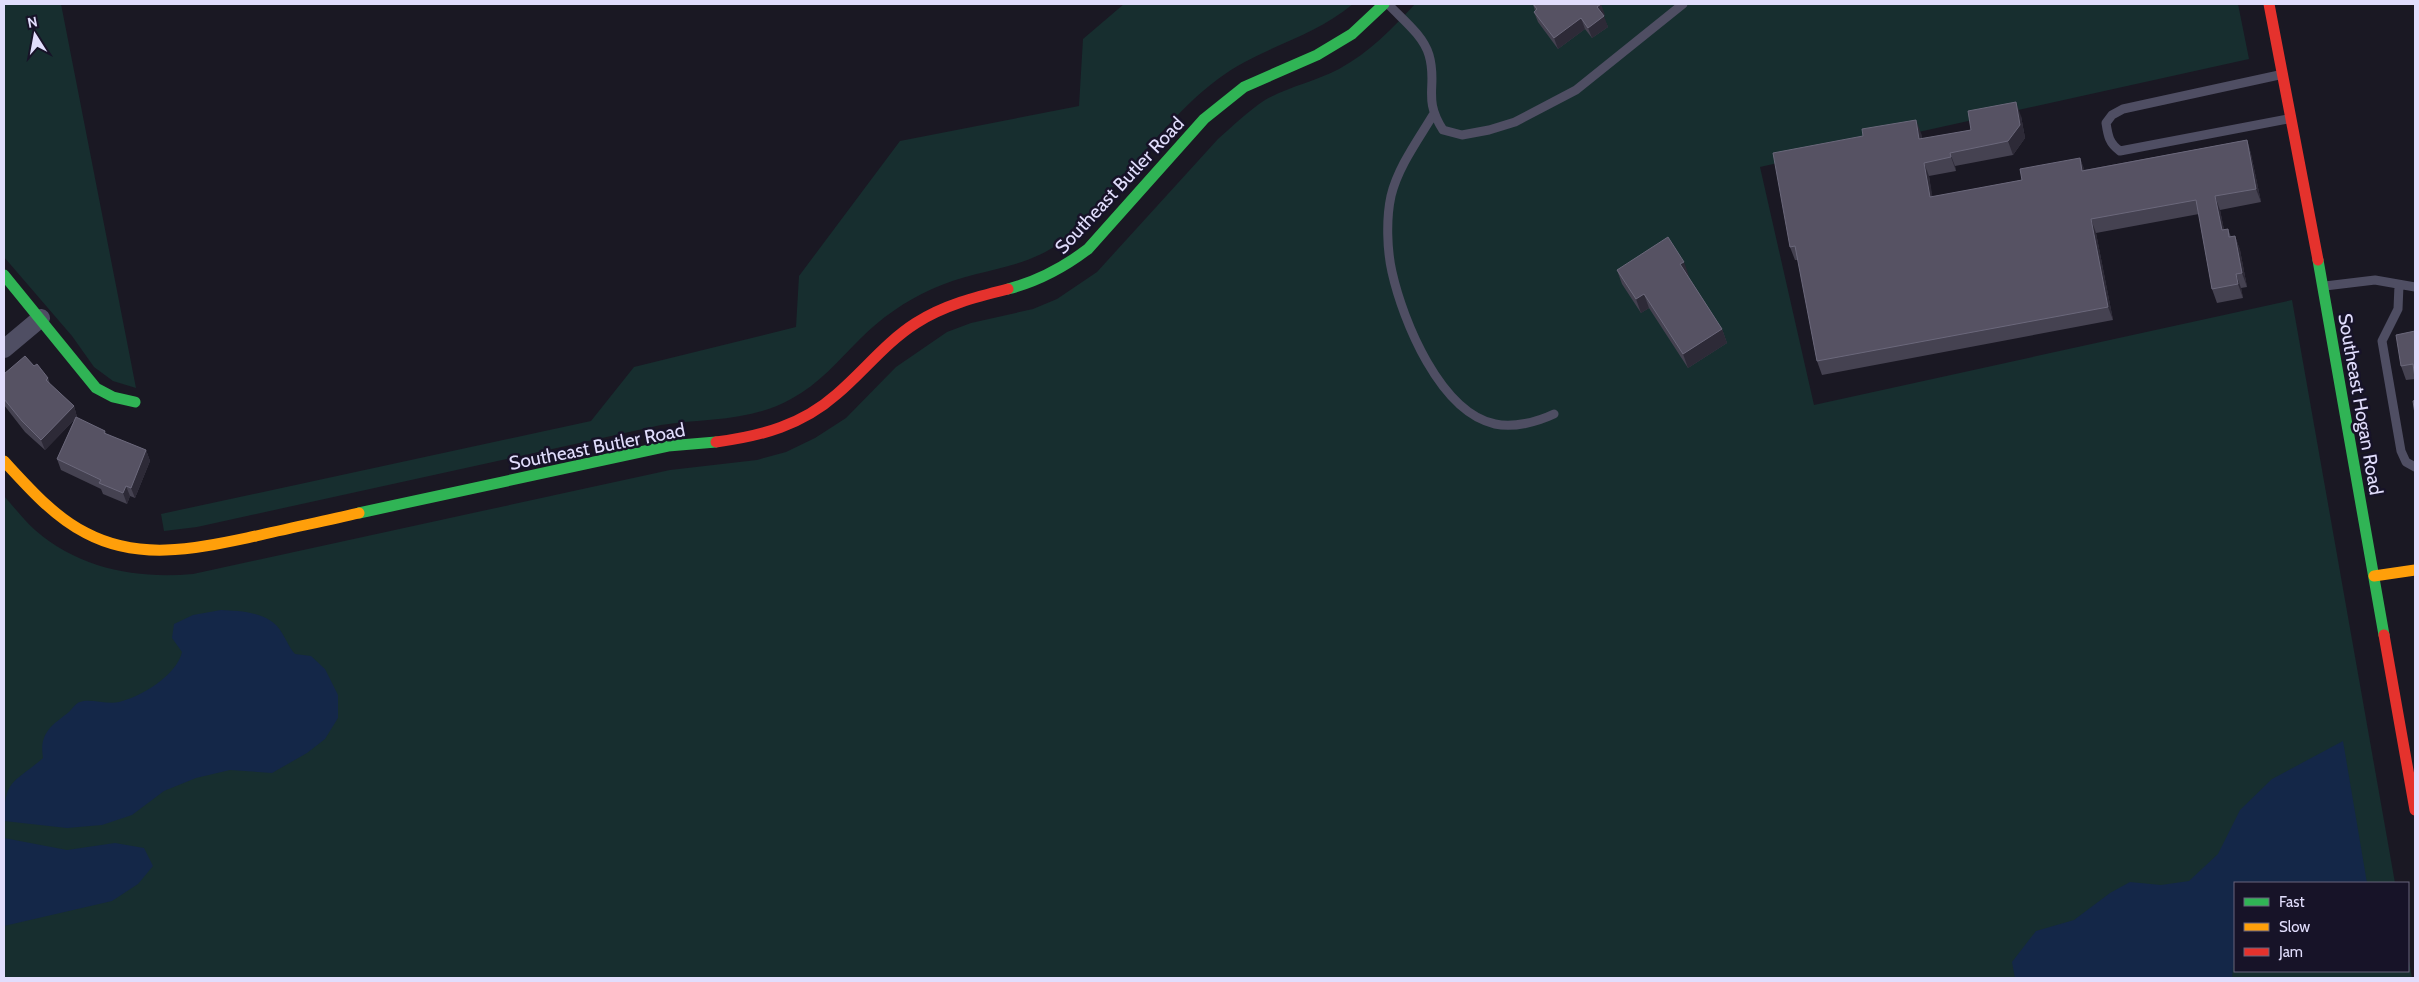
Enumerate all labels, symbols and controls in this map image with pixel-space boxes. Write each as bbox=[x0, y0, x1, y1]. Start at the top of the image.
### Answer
north arrow bbox=[10, 10, 60, 60]
text: N bbox=[26, 12, 39, 32]
street label: Southeast Butler Road bbox=[1050, 112, 1189, 259]
street label: Southeast Hogan Road bbox=[2333, 312, 2388, 497]
street label: Southeast Butler Road bbox=[507, 418, 687, 475]
legend bbox=[2234, 882, 2409, 972]
text: Fast bbox=[2279, 893, 2304, 911]
text: Slow bbox=[2279, 918, 2310, 936]
text: Jam bbox=[2278, 943, 2303, 961]

